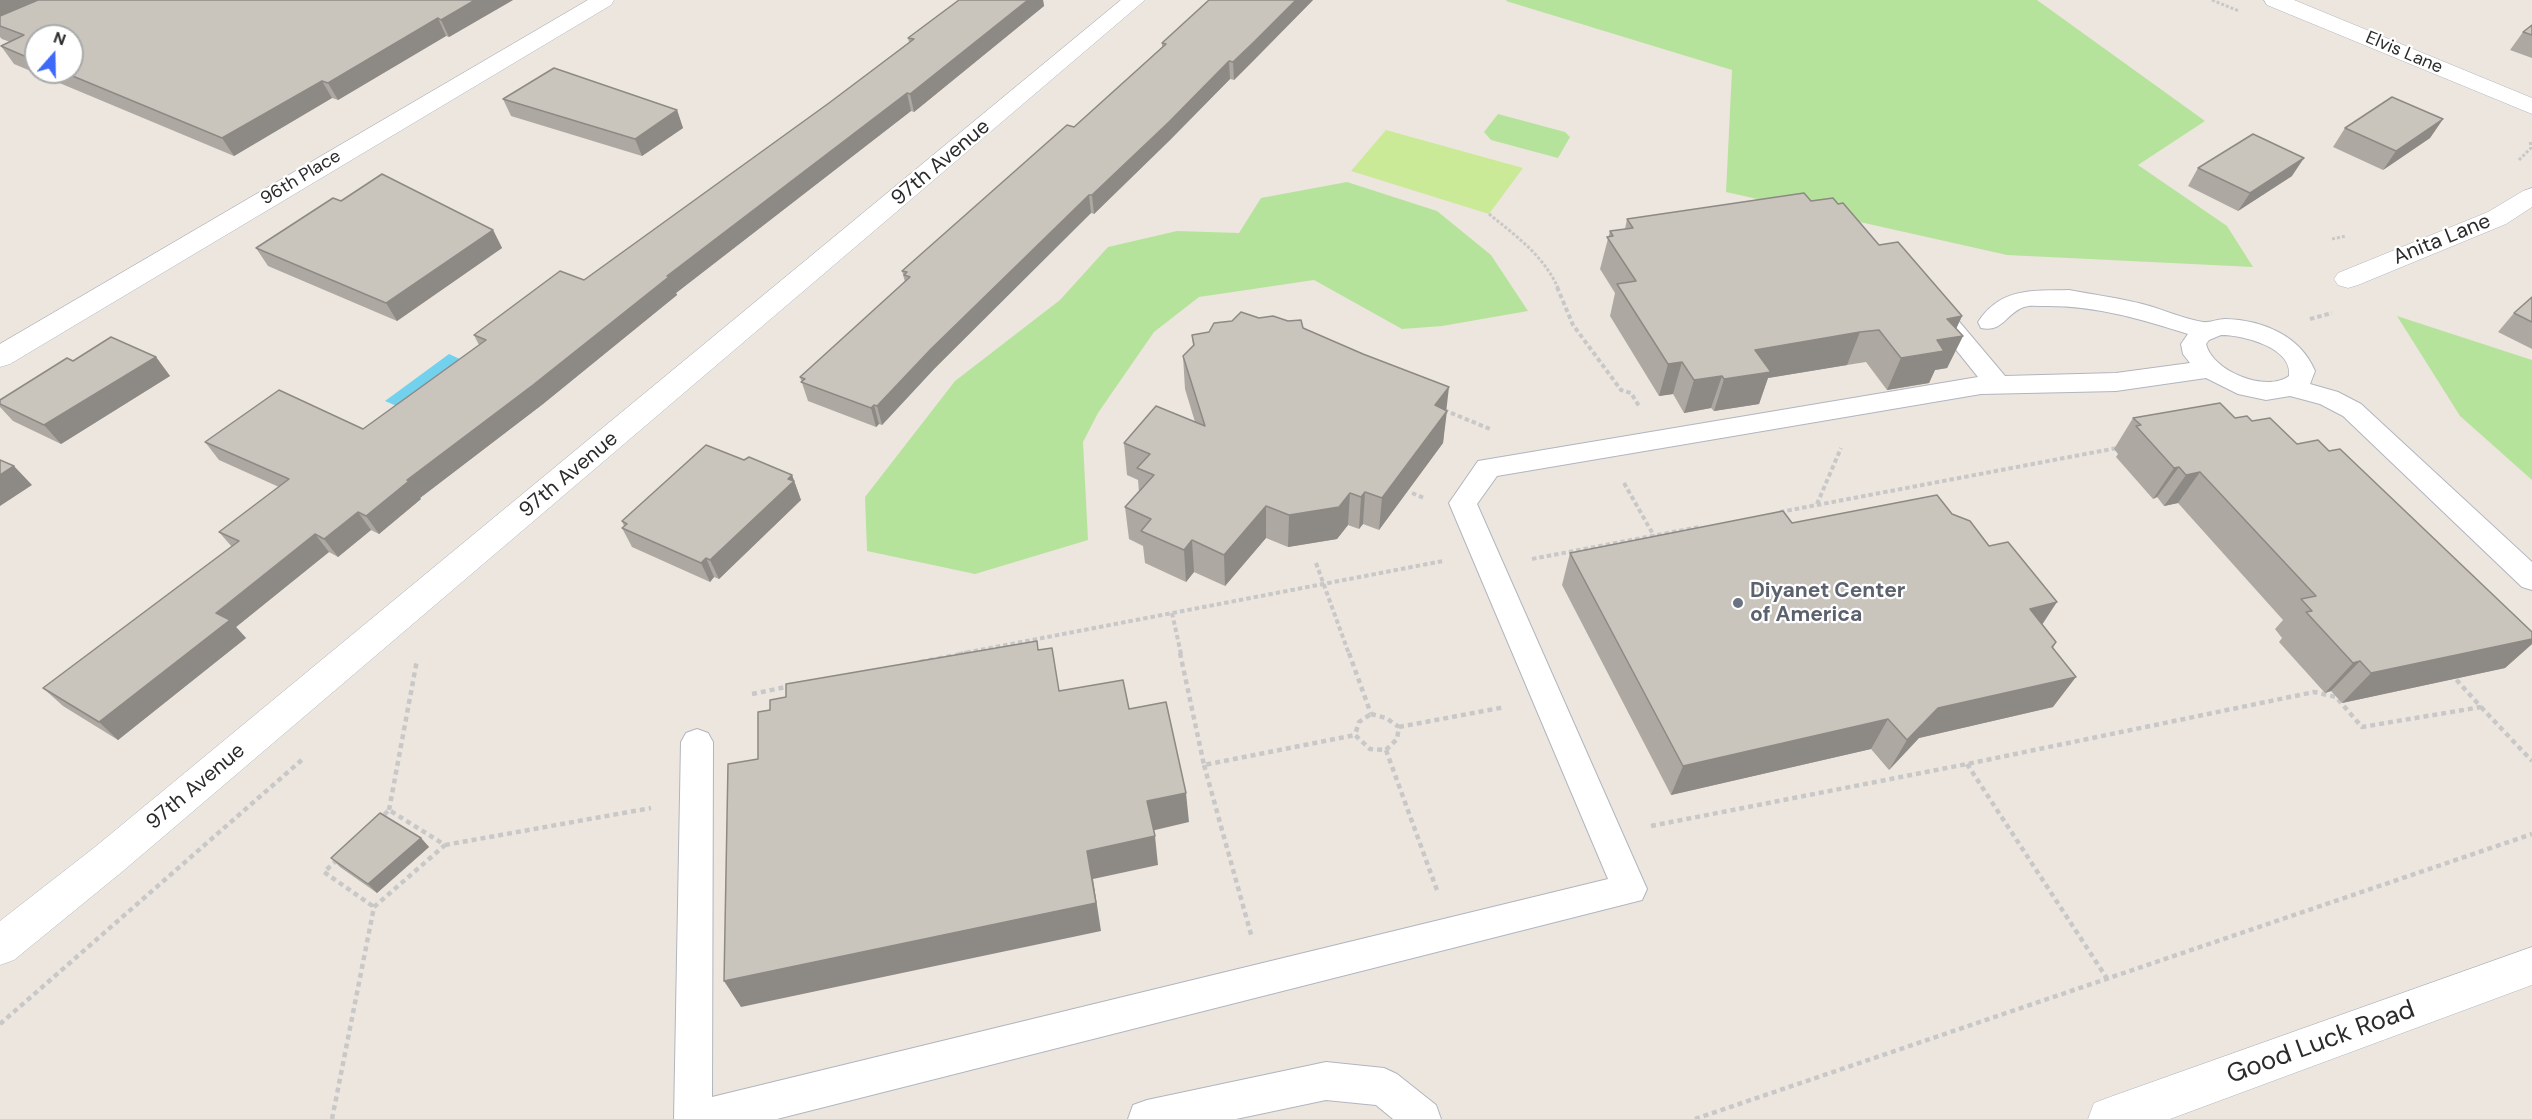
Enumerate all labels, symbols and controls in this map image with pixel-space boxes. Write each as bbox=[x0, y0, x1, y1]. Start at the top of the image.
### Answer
north arrow bbox=[24, 24, 84, 84]
text: N bbox=[51, 27, 69, 50]
street label: Elvis Lane bbox=[2362, 27, 2446, 79]
street label: 97th Avenue bbox=[887, 114, 995, 212]
street label: 96th Place bbox=[257, 146, 345, 210]
street label: Anita Lane bbox=[2390, 209, 2494, 271]
street label: 97th Avenue bbox=[515, 426, 623, 524]
place label: Diyanet Center of America bbox=[1750, 578, 1905, 628]
marker: Diyanet Center of America bbox=[1731, 596, 1745, 610]
street label: 97th Avenue bbox=[142, 738, 250, 836]
street label: Good Luck Road bbox=[2223, 995, 2419, 1091]

